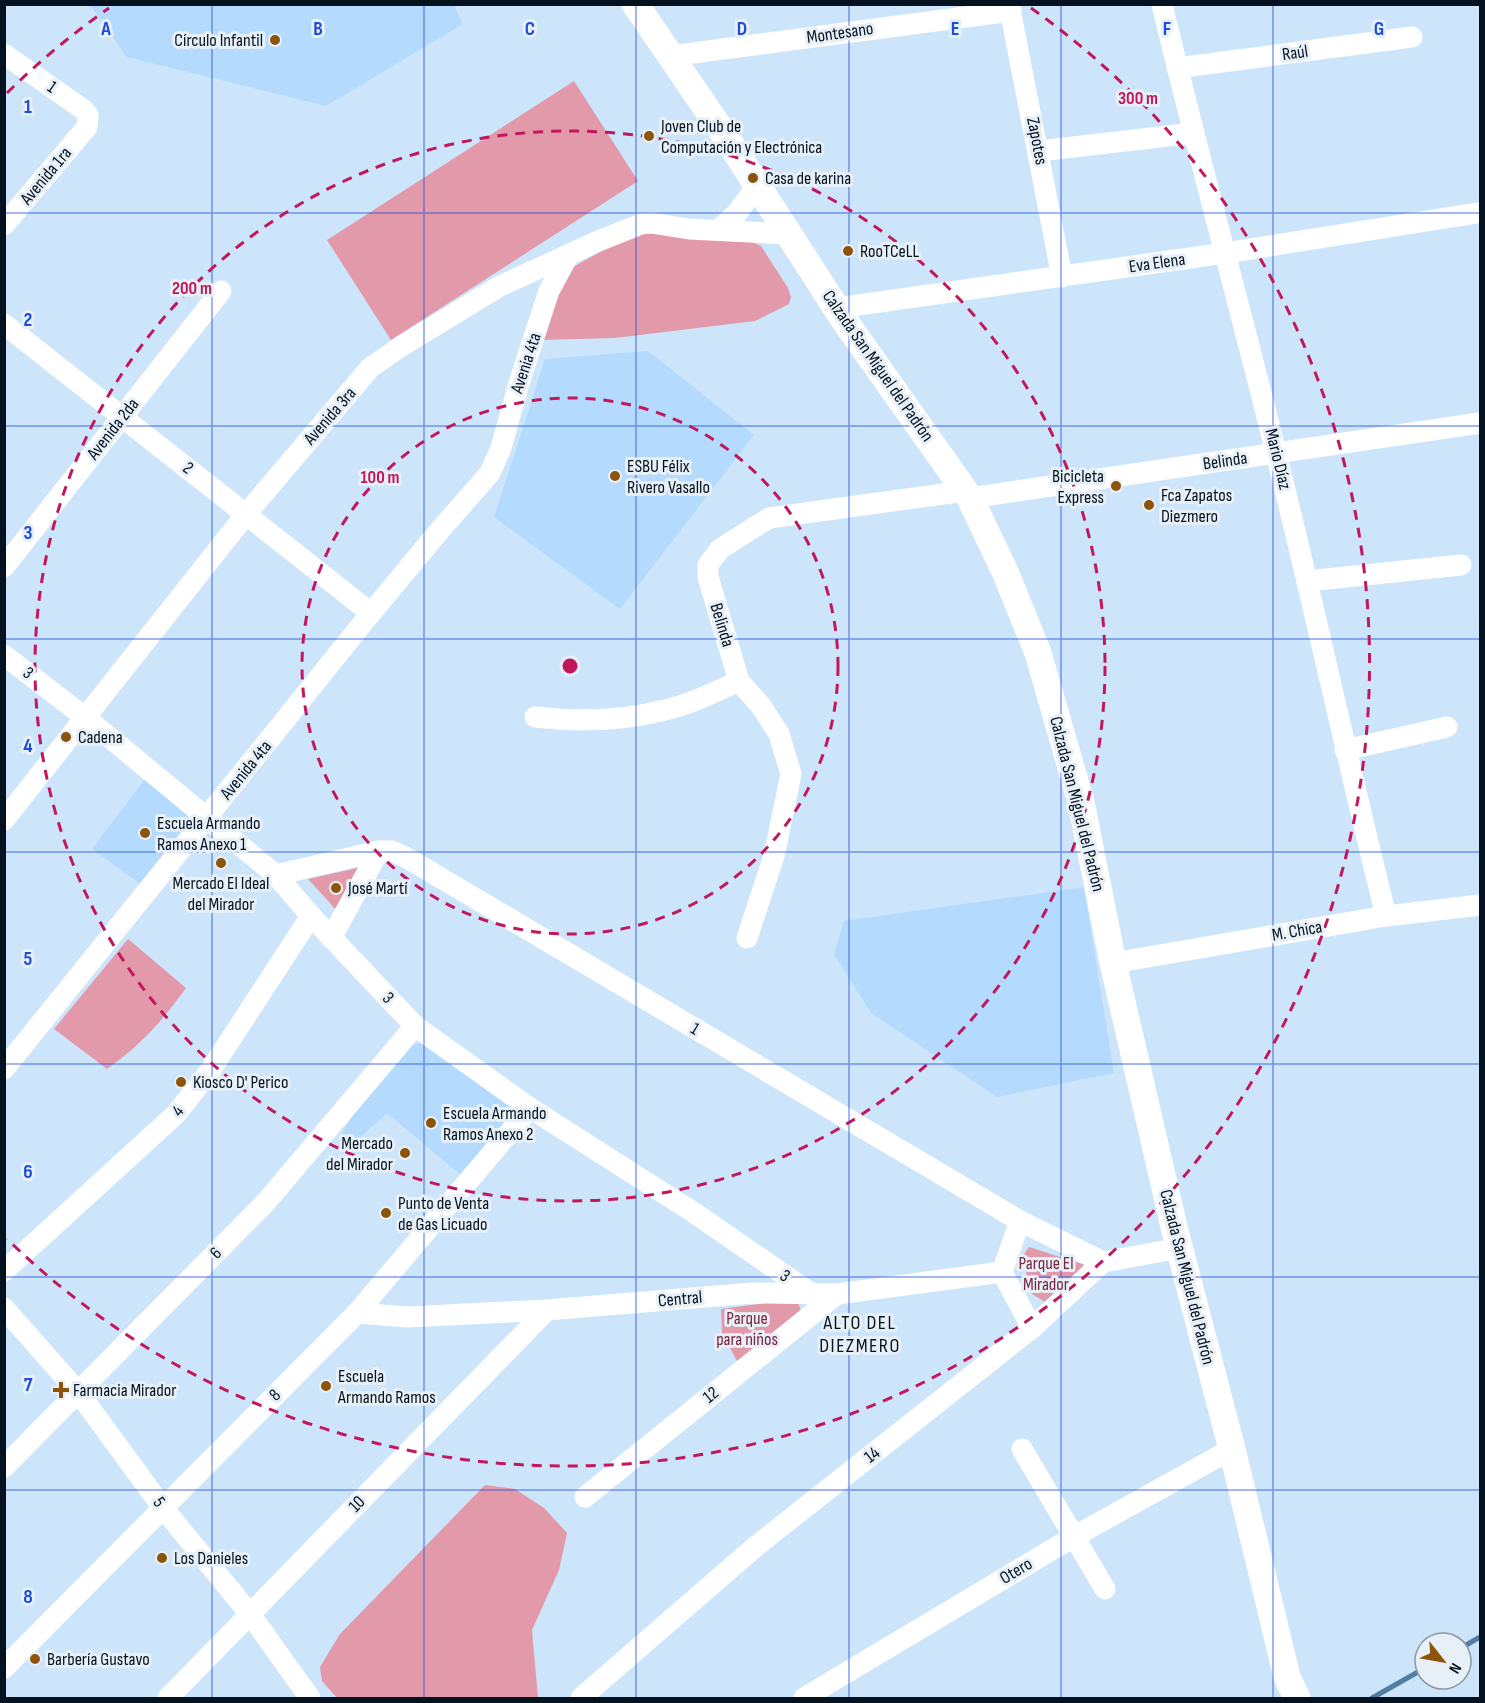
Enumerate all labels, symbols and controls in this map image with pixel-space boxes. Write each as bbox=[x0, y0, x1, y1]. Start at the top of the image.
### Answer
text: A bbox=[100, 17, 111, 41]
text: B bbox=[313, 17, 323, 41]
text: C bbox=[525, 17, 535, 41]
text: D bbox=[737, 17, 747, 41]
text: E bbox=[951, 17, 959, 41]
text: F bbox=[1163, 17, 1171, 41]
text: G bbox=[1374, 17, 1384, 41]
street label: Montesano bbox=[805, 18, 875, 48]
place label: Círculo Infantil bbox=[174, 30, 263, 51]
marker: Círculo Infantil bbox=[268, 33, 282, 47]
street label: Raúl bbox=[1281, 41, 1309, 65]
street label: 1 bbox=[43, 77, 61, 98]
text: 300 m bbox=[1118, 88, 1158, 109]
text: 1 bbox=[24, 95, 32, 119]
street label: Zapotes bbox=[1022, 115, 1052, 167]
place label: Joven Club de Computación y Electrónica bbox=[660, 116, 822, 158]
marker: Joven Club de Computación y Electrónica bbox=[642, 129, 656, 143]
street label: Avenida 1ra bbox=[15, 143, 76, 210]
place label: Casa de karina bbox=[765, 168, 851, 189]
marker: Casa de karina bbox=[746, 171, 760, 185]
place label: RooTCeLL bbox=[860, 241, 920, 262]
marker: RooTCeLL bbox=[841, 244, 855, 258]
street label: Eva Elena bbox=[1128, 249, 1187, 277]
text: 200 m bbox=[172, 278, 212, 299]
street label: Calzada San Miguel del Padrón bbox=[818, 286, 938, 446]
text: 2 bbox=[24, 308, 32, 332]
street label: Avenia 4ta bbox=[506, 330, 546, 397]
street label: Avenida 3ra bbox=[299, 383, 361, 450]
street label: Avenida 2da bbox=[82, 394, 143, 465]
street label: Mario Díaz bbox=[1260, 426, 1296, 492]
street label: Belinda bbox=[1202, 447, 1249, 474]
place label: ESBU Félix Rivero Vasallo bbox=[627, 456, 710, 498]
street label: 2 bbox=[179, 457, 197, 479]
place label: Bicicleta Express bbox=[1052, 466, 1104, 508]
text: 100 m bbox=[361, 467, 400, 488]
marker: ESBU Félix Rivero Vasallo bbox=[608, 469, 622, 483]
marker: Bicicleta Express bbox=[1109, 479, 1123, 493]
place label: Fca Zapatos Diezmero bbox=[1161, 485, 1232, 527]
marker: Fca Zapatos Diezmero bbox=[1142, 498, 1156, 512]
text: 3 bbox=[24, 521, 33, 545]
street label: Belinda bbox=[705, 601, 739, 649]
centre of rings bbox=[560, 656, 580, 676]
street label: 3 bbox=[19, 662, 37, 684]
street label: Calzada San Miguel del Padrón bbox=[1045, 714, 1109, 894]
place label: Cadena bbox=[78, 727, 123, 748]
marker: Cadena bbox=[59, 730, 73, 744]
text: 4 bbox=[23, 734, 33, 758]
street label: Avenida 4ta bbox=[215, 736, 276, 804]
place label: Escuela Armando Ramos Anexo 1 bbox=[157, 813, 260, 855]
marker: Escuela Armando Ramos Anexo 1 bbox=[138, 826, 152, 840]
marker: Mercado El Ideal del Mirador bbox=[214, 856, 228, 870]
place label: Mercado El Ideal del Mirador bbox=[173, 873, 269, 915]
place label: José Martí bbox=[347, 878, 408, 899]
marker: José Martí bbox=[329, 881, 343, 895]
street label: M. Chica bbox=[1270, 916, 1324, 946]
text: 5 bbox=[24, 947, 33, 971]
street label: 3 bbox=[378, 988, 398, 1008]
street label: 1 bbox=[687, 1018, 704, 1040]
place label: Kiosco D' Perico bbox=[193, 1072, 288, 1093]
marker: Kiosco D' Perico bbox=[174, 1075, 188, 1089]
street label: 4 bbox=[168, 1101, 189, 1121]
place label: Escuela Armando Ramos Anexo 2 bbox=[443, 1103, 546, 1145]
marker: Escuela Armando Ramos Anexo 2 bbox=[424, 1116, 438, 1130]
place label: Mercado del Mirador bbox=[326, 1133, 393, 1175]
marker: Mercado del Mirador bbox=[398, 1146, 412, 1160]
text: 6 bbox=[23, 1160, 33, 1184]
street label: Calzada San Miguel del Padrón bbox=[1155, 1187, 1219, 1367]
place label: Punto de Venta de Gas Licuado bbox=[398, 1193, 489, 1235]
marker: Punto de Venta de Gas Licuado bbox=[379, 1206, 393, 1220]
street label: 6 bbox=[206, 1243, 226, 1263]
park label: Parque El Mirador bbox=[1018, 1253, 1074, 1295]
street label: 3 bbox=[776, 1265, 794, 1287]
street label: Central bbox=[657, 1287, 703, 1311]
park label: Parque para niños bbox=[716, 1308, 778, 1350]
district label: ALTO DEL DIEZMERO bbox=[819, 1311, 901, 1358]
place label: Escuela Armando Ramos bbox=[337, 1366, 436, 1408]
text: 7 bbox=[24, 1373, 33, 1397]
marker: Escuela Armando Ramos bbox=[319, 1379, 333, 1393]
place label: Farmacia Mirador bbox=[73, 1380, 176, 1401]
street label: 12 bbox=[699, 1382, 723, 1408]
marker: Farmacia Mirador bbox=[54, 1383, 68, 1397]
street label: 8 bbox=[265, 1385, 285, 1405]
street label: 14 bbox=[860, 1442, 884, 1468]
street label: 10 bbox=[344, 1492, 370, 1516]
street label: 5 bbox=[148, 1493, 170, 1511]
place label: Los Danieles bbox=[174, 1548, 248, 1569]
marker: Los Danieles bbox=[155, 1551, 169, 1565]
street label: Otero bbox=[996, 1553, 1036, 1589]
text: 8 bbox=[23, 1585, 33, 1609]
north arrow bbox=[1413, 1631, 1473, 1691]
place label: Barbería Gustavo bbox=[47, 1649, 150, 1670]
marker: Barbería Gustavo bbox=[28, 1652, 42, 1666]
text: N bbox=[1444, 1659, 1465, 1677]

